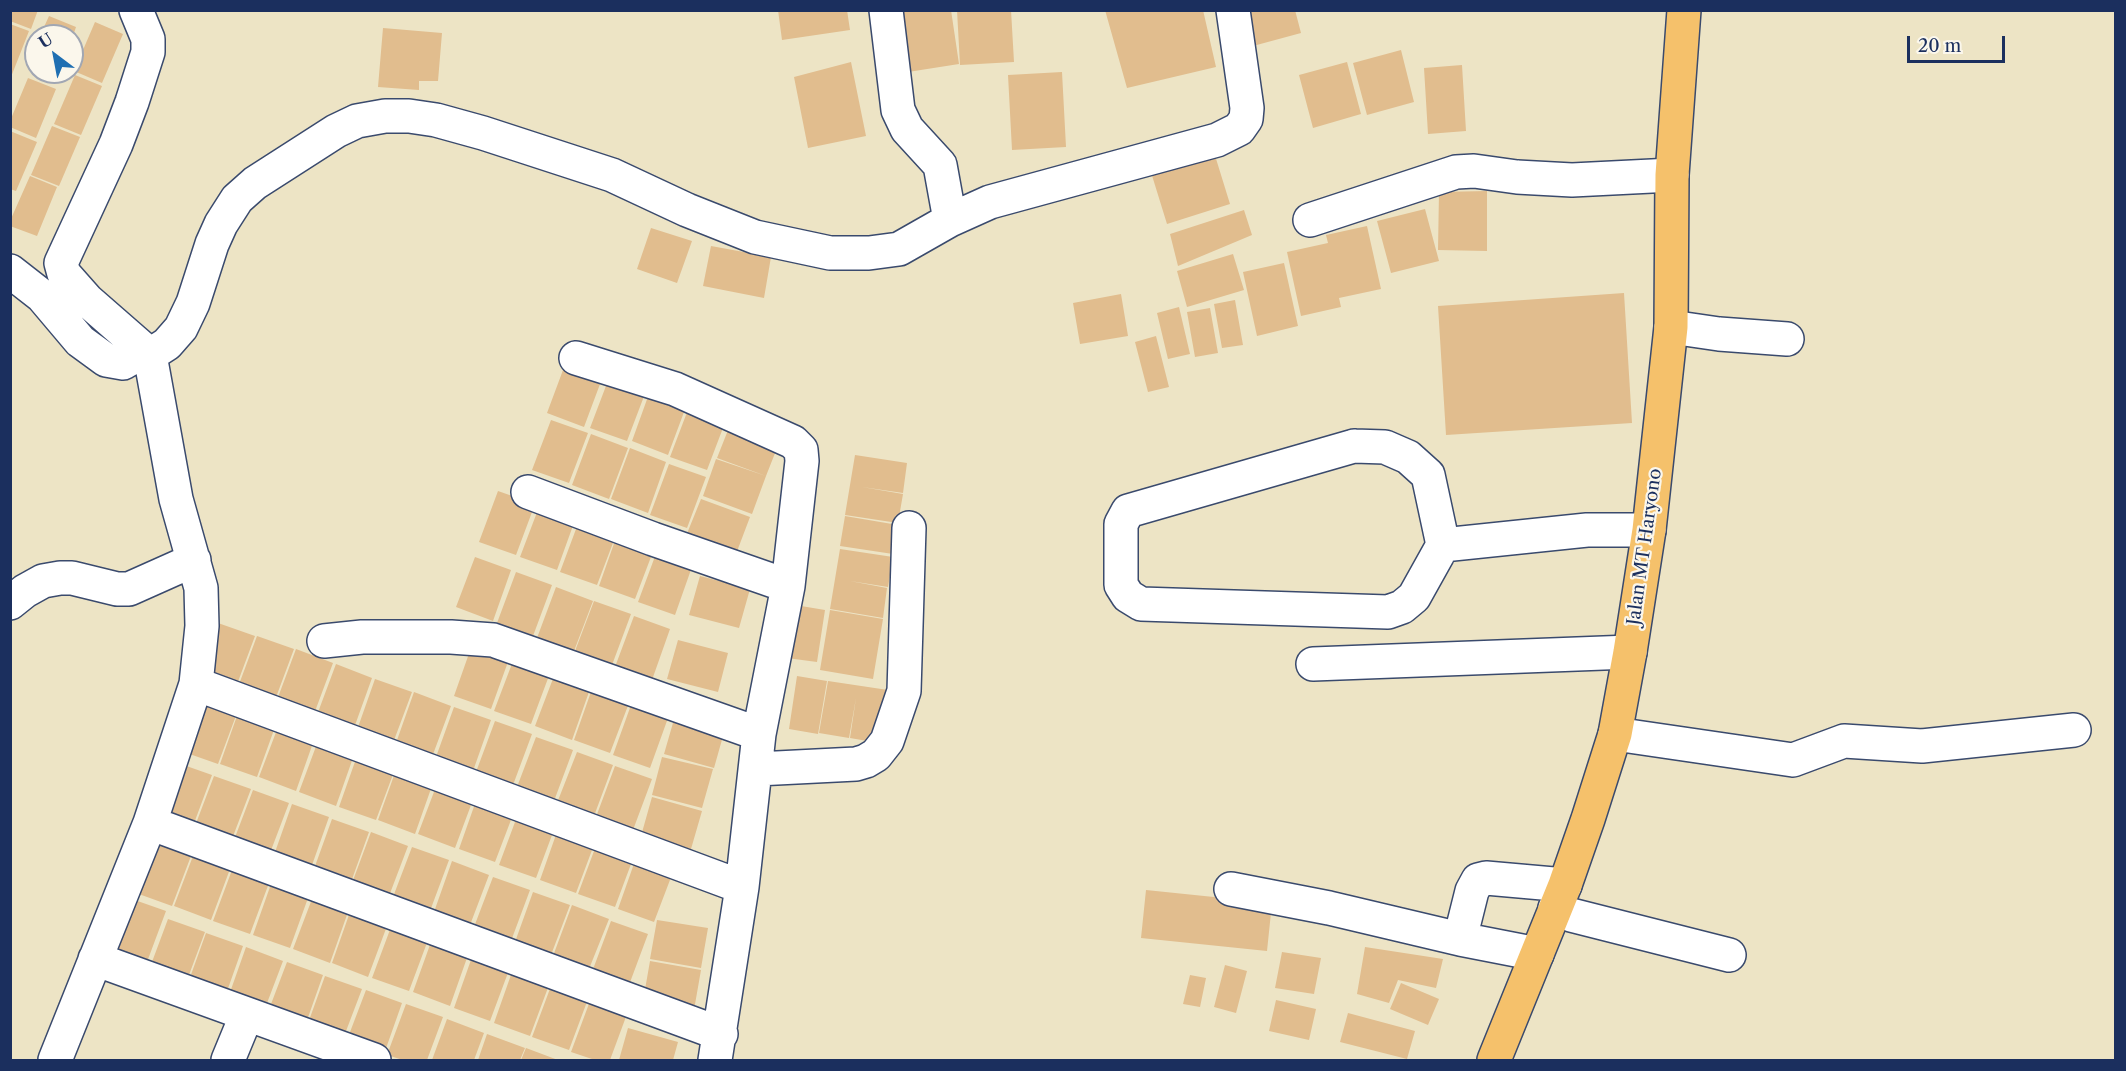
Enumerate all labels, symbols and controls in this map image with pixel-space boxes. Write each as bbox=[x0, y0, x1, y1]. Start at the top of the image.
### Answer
north arrow bbox=[24, 24, 84, 84]
scale bar bbox=[1910, 24, 2008, 62]
text: U bbox=[35, 29, 56, 52]
text: 20 m bbox=[1918, 35, 1961, 57]
street label: Jalan MT Haryono bbox=[1623, 467, 1667, 627]

